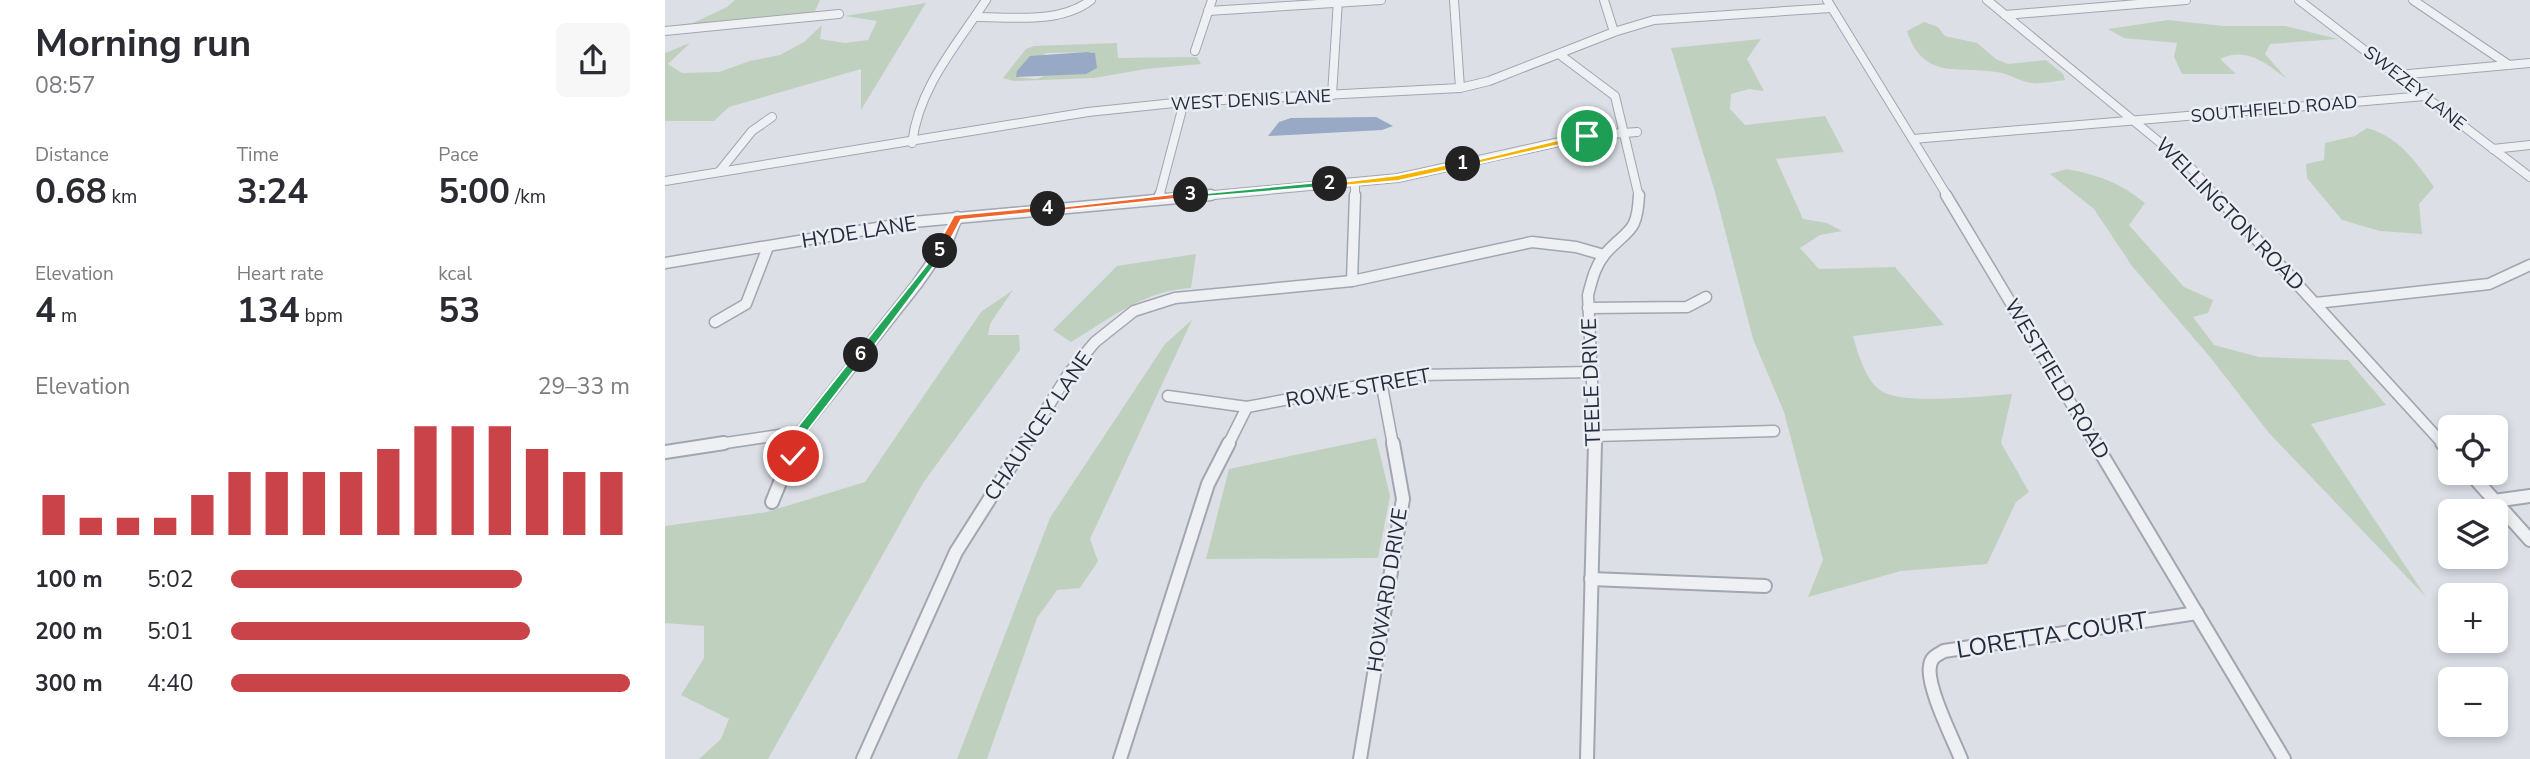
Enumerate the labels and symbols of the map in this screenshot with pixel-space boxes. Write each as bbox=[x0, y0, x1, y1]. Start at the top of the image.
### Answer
street label: SWEZEY LANE bbox=[2359, 40, 2471, 136]
street label: WEST DENIS LANE bbox=[1170, 84, 1332, 116]
street label: SOUTHFIELD ROAD bbox=[2190, 90, 2358, 128]
pin bbox=[1557, 106, 1617, 166]
street label: WELLINGTON ROAD bbox=[2149, 131, 2311, 297]
pin: 1 bbox=[1445, 146, 1481, 182]
pin: 2 bbox=[1313, 166, 1347, 202]
pin: 3 bbox=[1173, 178, 1209, 212]
pin: 4 bbox=[1031, 192, 1065, 227]
street label: HYDE LANE bbox=[799, 209, 919, 255]
pin: 5 bbox=[923, 233, 957, 268]
street label: WESTFIELD ROAD bbox=[1998, 294, 2116, 464]
street label: TEELE DRIVE bbox=[1575, 318, 1607, 446]
pin: 6 bbox=[843, 338, 879, 372]
street label: CHAUNCEY LANE bbox=[978, 346, 1098, 506]
street label: ROWE STREET bbox=[1283, 361, 1433, 415]
pin bbox=[763, 426, 823, 486]
street label: HOWARD DRIVE bbox=[1360, 506, 1414, 674]
street label: LORETTA COURT bbox=[1954, 604, 2150, 666]

